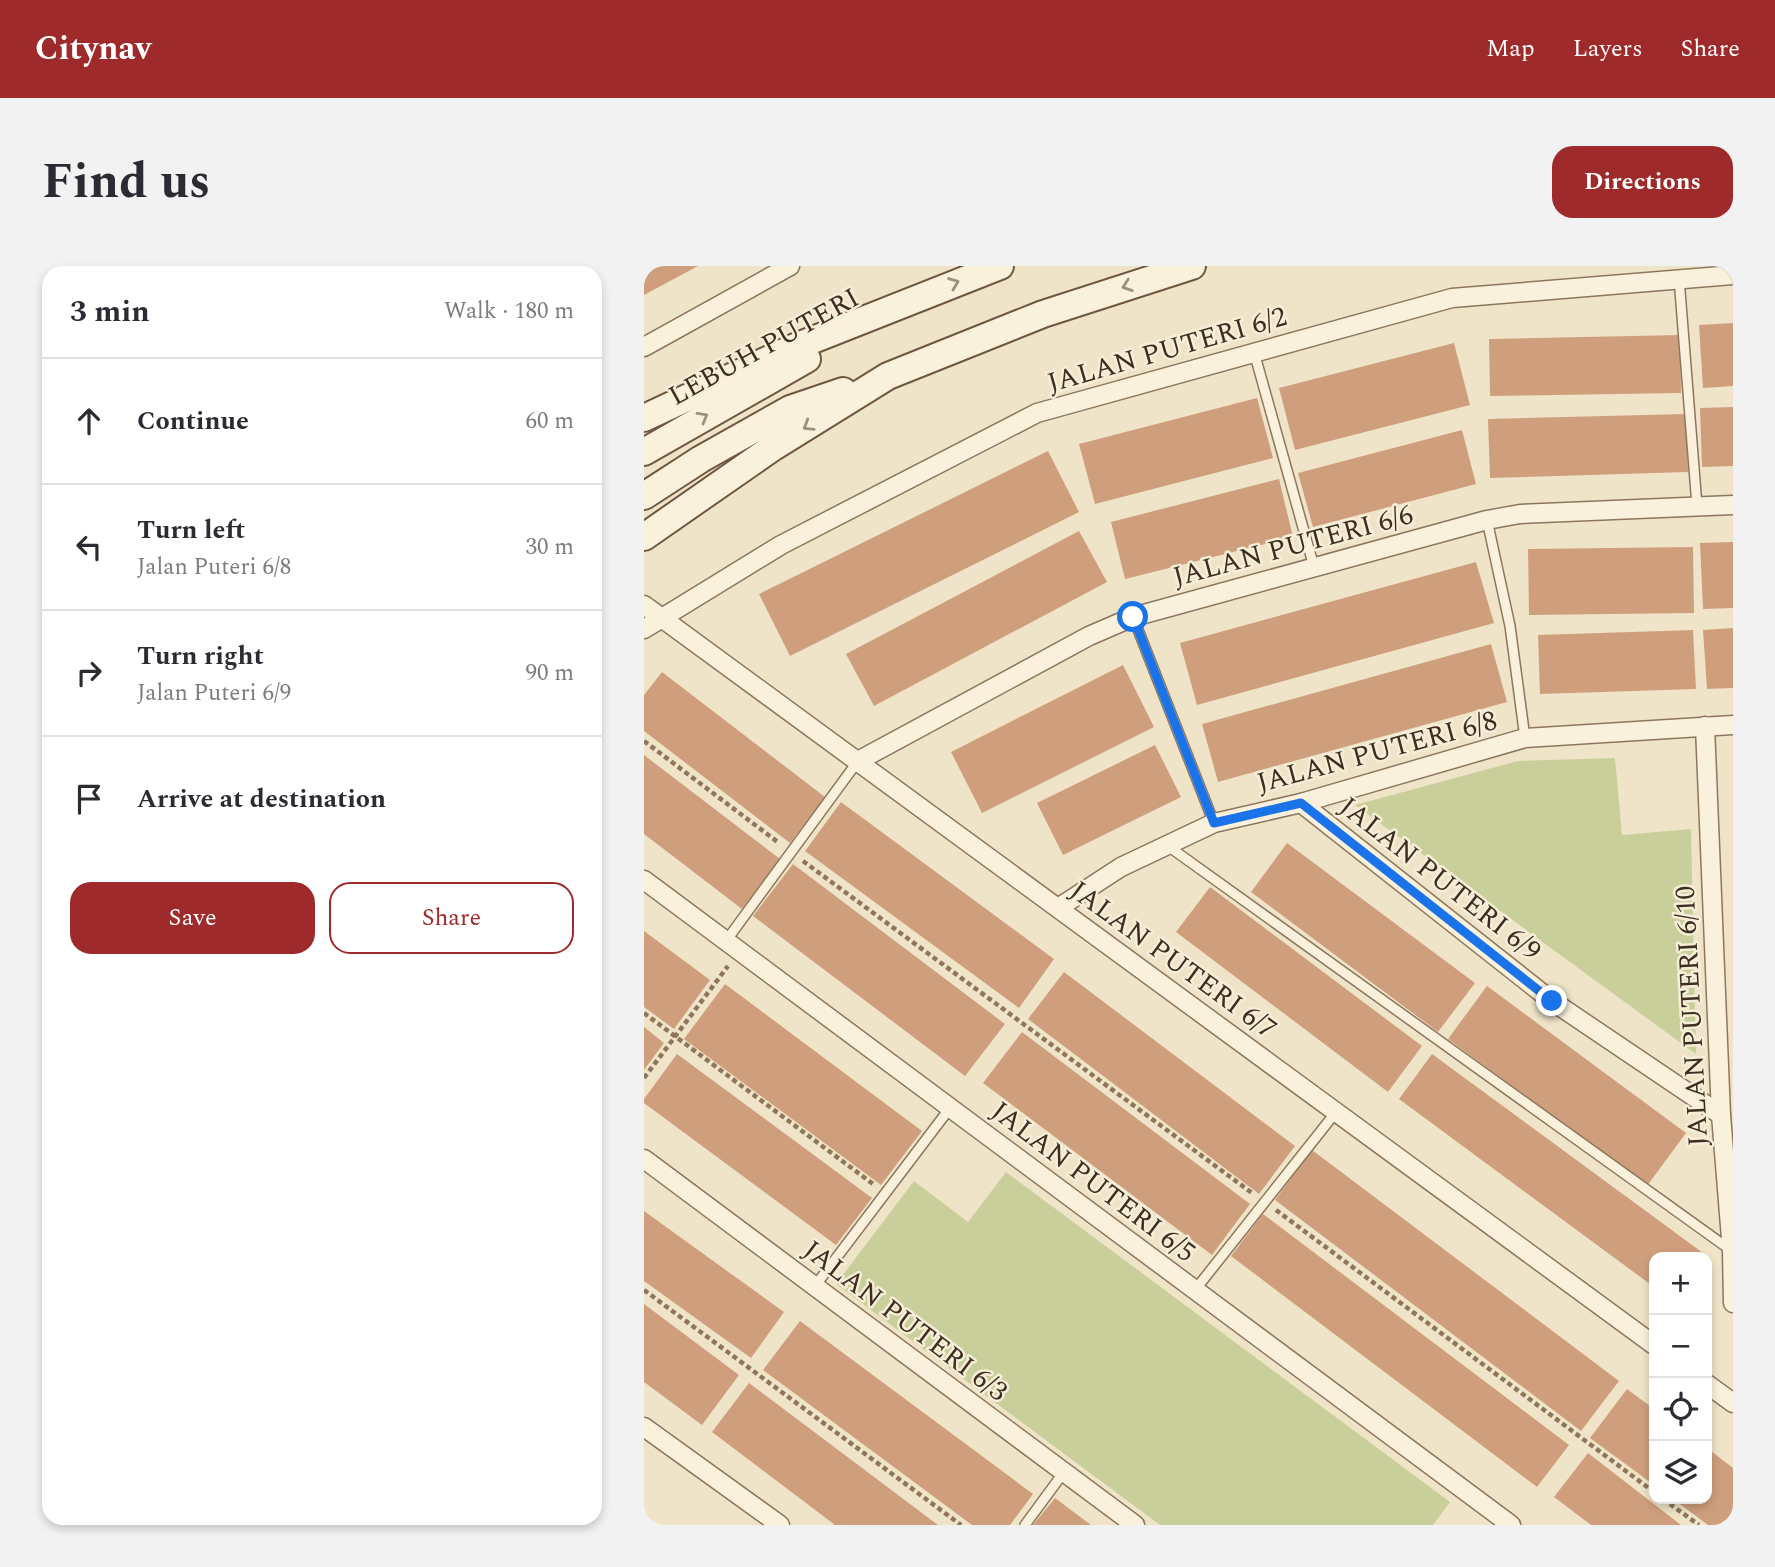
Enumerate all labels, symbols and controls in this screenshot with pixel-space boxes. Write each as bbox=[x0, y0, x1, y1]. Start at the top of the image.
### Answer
text: Citynav bbox=[35, 24, 151, 74]
text: Map bbox=[1486, 31, 1535, 67]
text: Layers bbox=[1573, 31, 1643, 67]
text: Share bbox=[1681, 31, 1740, 67]
text: Find us bbox=[42, 145, 210, 220]
button: Directions bbox=[1552, 146, 1733, 218]
street label: LEBUH PUTERI bbox=[661, 277, 867, 417]
one-way arrow bbox=[947, 278, 959, 292]
one-way arrow bbox=[1121, 278, 1134, 292]
text: 3 min bbox=[70, 289, 150, 335]
text: Walk · 180 m bbox=[444, 294, 574, 329]
street label: JALAN PUTERI 6/2 bbox=[1042, 295, 1292, 405]
text: Continue bbox=[137, 401, 249, 441]
icon: ahead bbox=[70, 402, 108, 440]
text: 60 m bbox=[525, 404, 574, 439]
one-way arrow bbox=[696, 412, 708, 425]
one-way arrow bbox=[802, 417, 815, 430]
street label: JALAN PUTERI 6/6 bbox=[1168, 493, 1418, 599]
text: Turn left bbox=[137, 510, 245, 550]
icon: left bbox=[70, 528, 108, 566]
text: 30 m bbox=[525, 530, 574, 565]
text: Jalan Puteri 6/8 bbox=[137, 550, 291, 585]
route start bbox=[1117, 601, 1148, 632]
text: Turn right bbox=[137, 636, 264, 676]
icon: right bbox=[70, 654, 108, 692]
text: 90 m bbox=[525, 656, 574, 691]
text: Jalan Puteri 6/9 bbox=[137, 676, 291, 711]
street label: JALAN PUTERI 6/8 bbox=[1252, 699, 1502, 805]
text: Arrive at destination bbox=[137, 779, 386, 819]
icon: arrive bbox=[70, 780, 108, 818]
street label: JALAN PUTERI 6/9 bbox=[1329, 786, 1551, 972]
street label: JALAN PUTERI 6/7 bbox=[1060, 870, 1286, 1050]
button: Save bbox=[70, 882, 315, 954]
button: Share bbox=[329, 882, 574, 954]
street label: JALAN PUTERI 6/10 bbox=[1664, 884, 1720, 1148]
route end bbox=[1536, 985, 1567, 1016]
street label: JALAN PUTERI 6/5 bbox=[981, 1090, 1205, 1274]
street label: JALAN PUTERI 6/3 bbox=[793, 1229, 1017, 1413]
map controls bbox=[1649, 1252, 1712, 1504]
button: + bbox=[1649, 1252, 1712, 1315]
button: − bbox=[1649, 1315, 1712, 1378]
button: locate bbox=[1649, 1378, 1712, 1441]
button: layers bbox=[1649, 1441, 1712, 1504]

